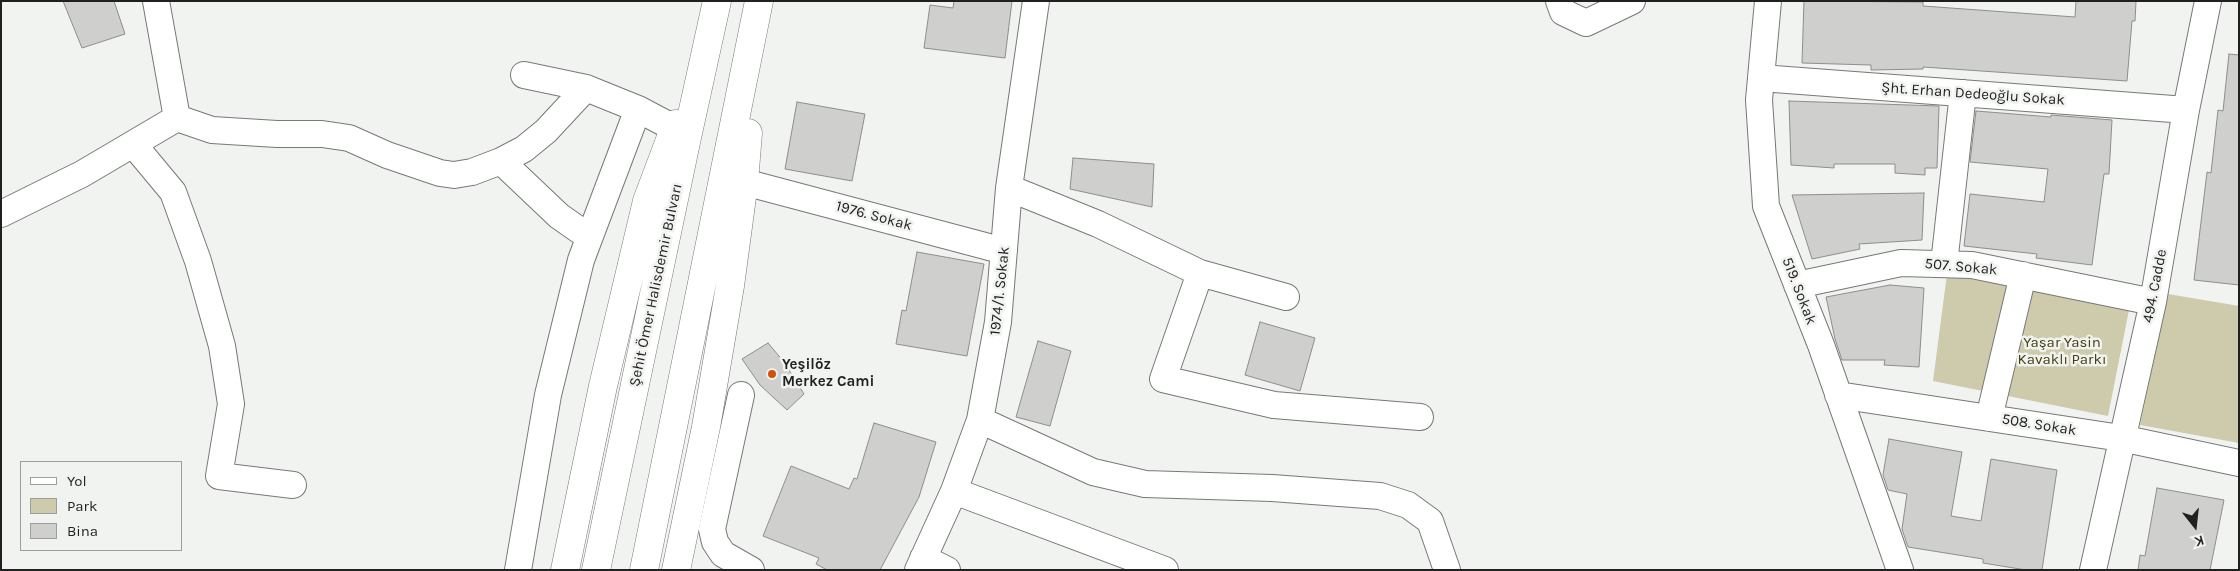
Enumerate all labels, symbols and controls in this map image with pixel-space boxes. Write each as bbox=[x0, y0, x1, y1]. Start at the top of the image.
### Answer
street label: Şht. Erhan Dedeoğlu Sokak bbox=[1881, 79, 2065, 109]
street label: Şehit Ömer Halisdemir Bulvarı bbox=[626, 182, 686, 388]
street label: 1976. Sokak bbox=[834, 197, 914, 235]
street label: 1974/1. Sokak bbox=[986, 246, 1014, 336]
street label: 494. Cadde bbox=[2139, 248, 2171, 324]
street label: 519. Sokak bbox=[1778, 255, 1820, 327]
street label: 507. Sokak bbox=[1924, 255, 1998, 279]
park label: Yaşar Yasin Kavaklı Parkı bbox=[2018, 334, 2106, 369]
place label: Yeşilöz Merkez Cami bbox=[782, 356, 874, 391]
marker: Yeşilöz Merkez Cami bbox=[766, 368, 778, 380]
street label: 508. Sokak bbox=[2000, 410, 2078, 440]
legend bbox=[20, 461, 182, 551]
text: Yol bbox=[67, 472, 87, 490]
text: Park bbox=[67, 497, 97, 515]
north arrow bbox=[2170, 501, 2220, 551]
text: Bina bbox=[67, 522, 98, 540]
text: K bbox=[2193, 531, 2206, 550]

